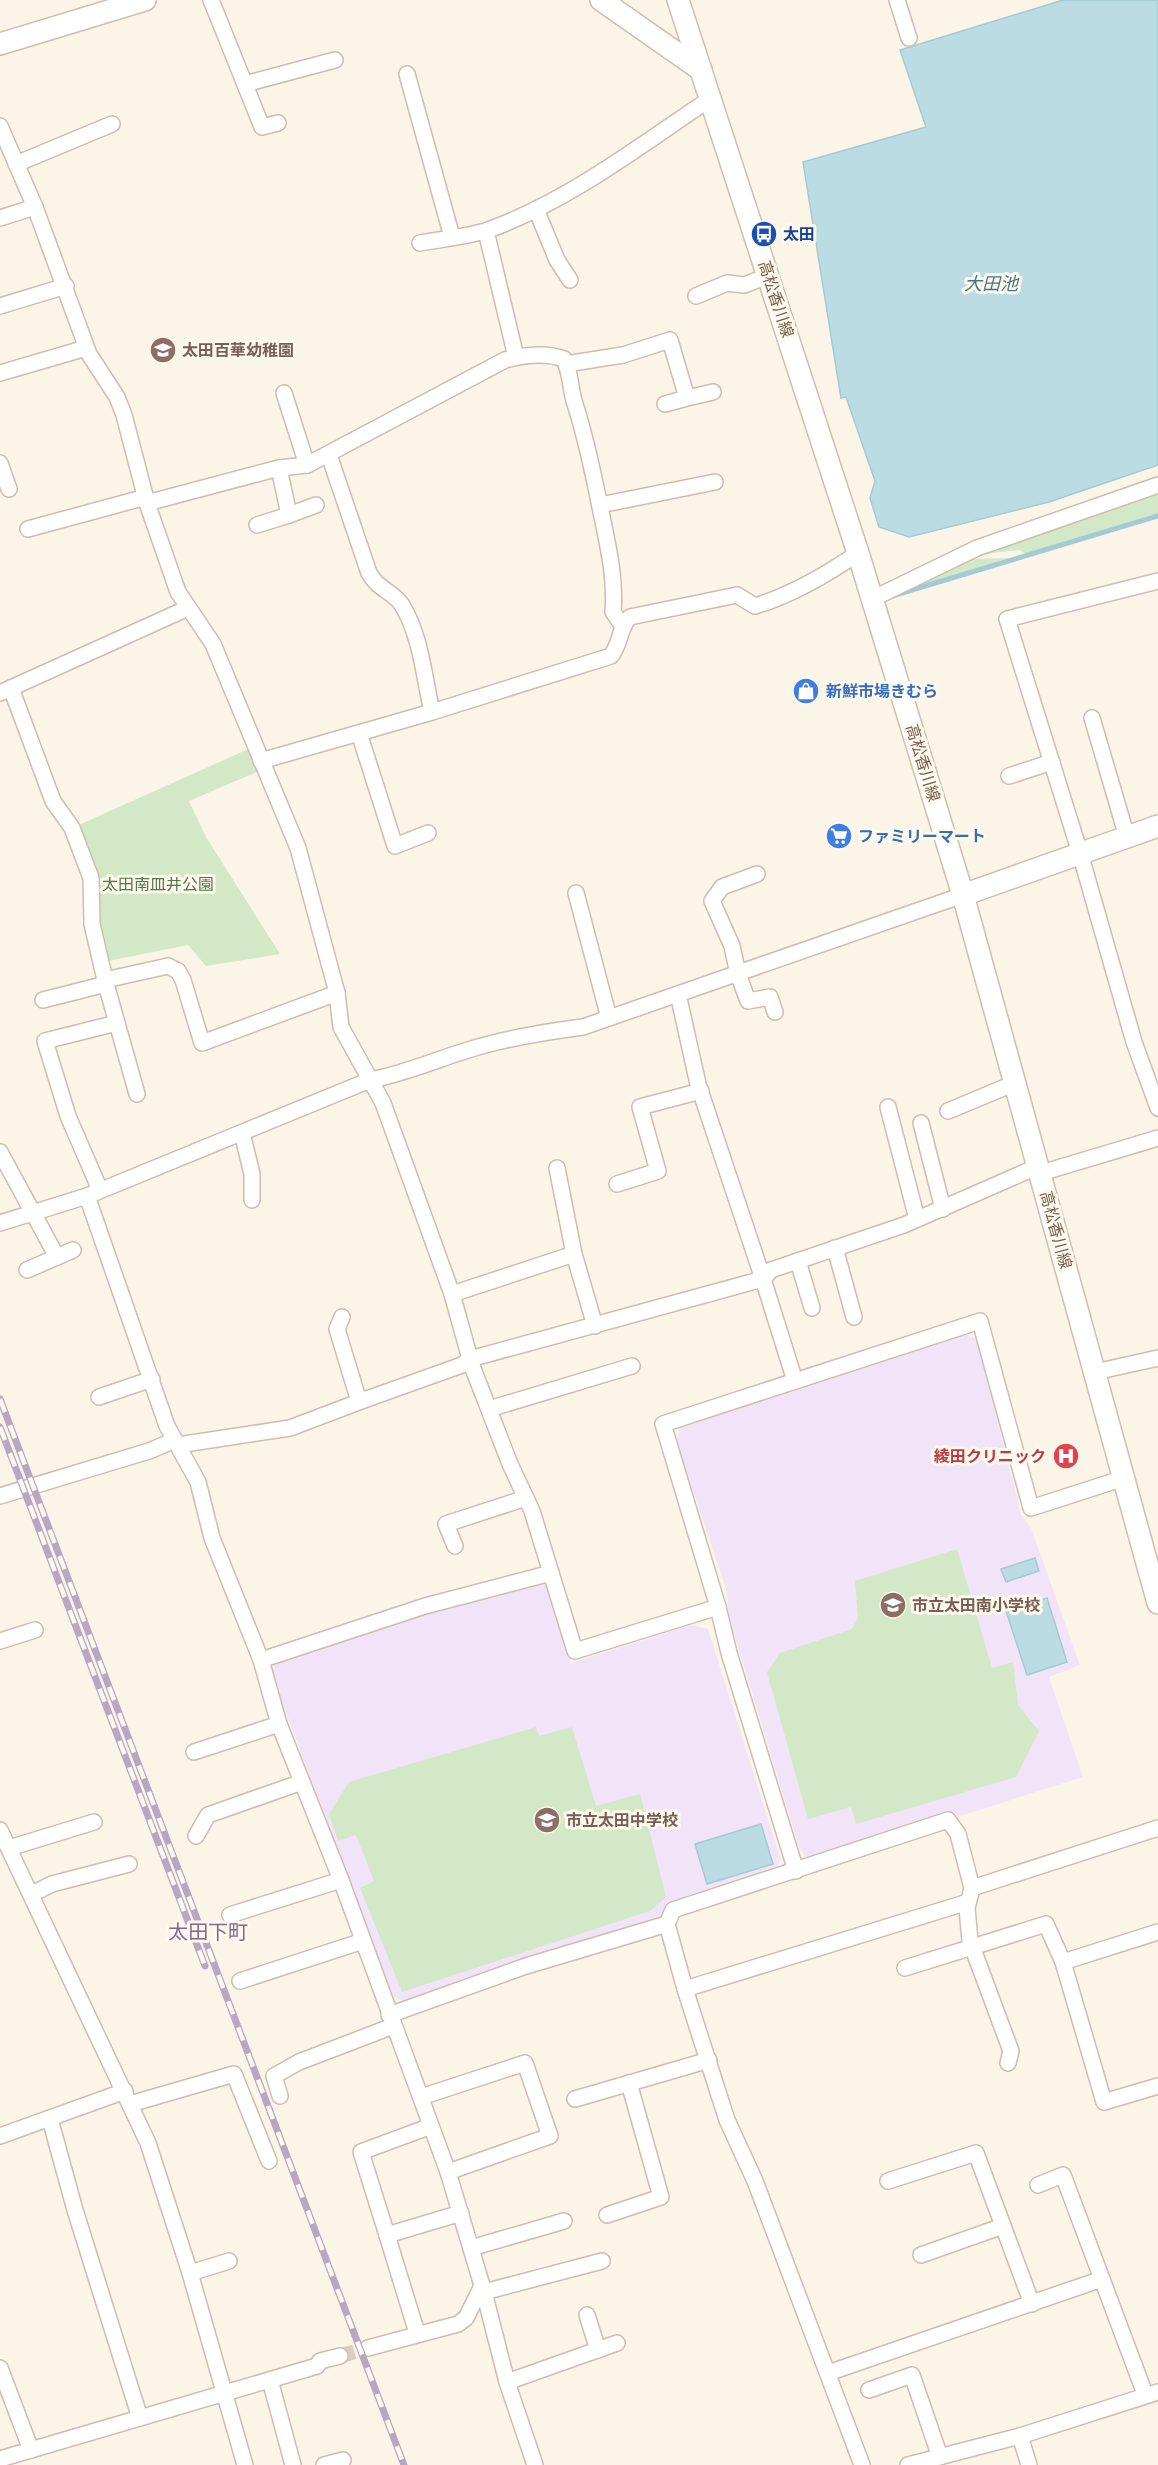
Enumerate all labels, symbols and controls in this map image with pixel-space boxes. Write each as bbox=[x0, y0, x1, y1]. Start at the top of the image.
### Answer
bus stop icon: 太田 bbox=[749, 219, 779, 249]
place label: 太田 bbox=[783, 223, 815, 246]
street label: 高松香川線 bbox=[753, 257, 799, 341]
water label: 大田池 bbox=[964, 271, 1020, 296]
school or university icon: 太田百華幼稚園 bbox=[148, 335, 178, 365]
place label: 太田百華幼稚園 bbox=[182, 339, 294, 362]
shop icon: 新鮮市場きむら bbox=[791, 676, 821, 706]
place label: 新鮮市場きむら bbox=[826, 680, 938, 703]
street label: 高松香川線 bbox=[900, 721, 946, 805]
supermarket icon: ファミリーマート bbox=[824, 821, 854, 851]
place label: ファミリーマート bbox=[858, 825, 986, 848]
park label: 太田南皿井公園 bbox=[102, 873, 214, 896]
street label: 高松香川線 bbox=[1035, 1188, 1077, 1272]
hospital icon: 綾田クリニック bbox=[1051, 1441, 1081, 1471]
place label: 綾田クリニック bbox=[934, 1445, 1046, 1468]
school or university icon: 市立太田南小学校 bbox=[878, 1590, 908, 1620]
place label: 市立太田南小学校 bbox=[912, 1594, 1040, 1617]
school or university icon: 市立太田中学校 bbox=[532, 1805, 562, 1835]
place label: 市立太田中学校 bbox=[566, 1809, 678, 1832]
district label: 太田下町 bbox=[168, 1918, 248, 1946]

